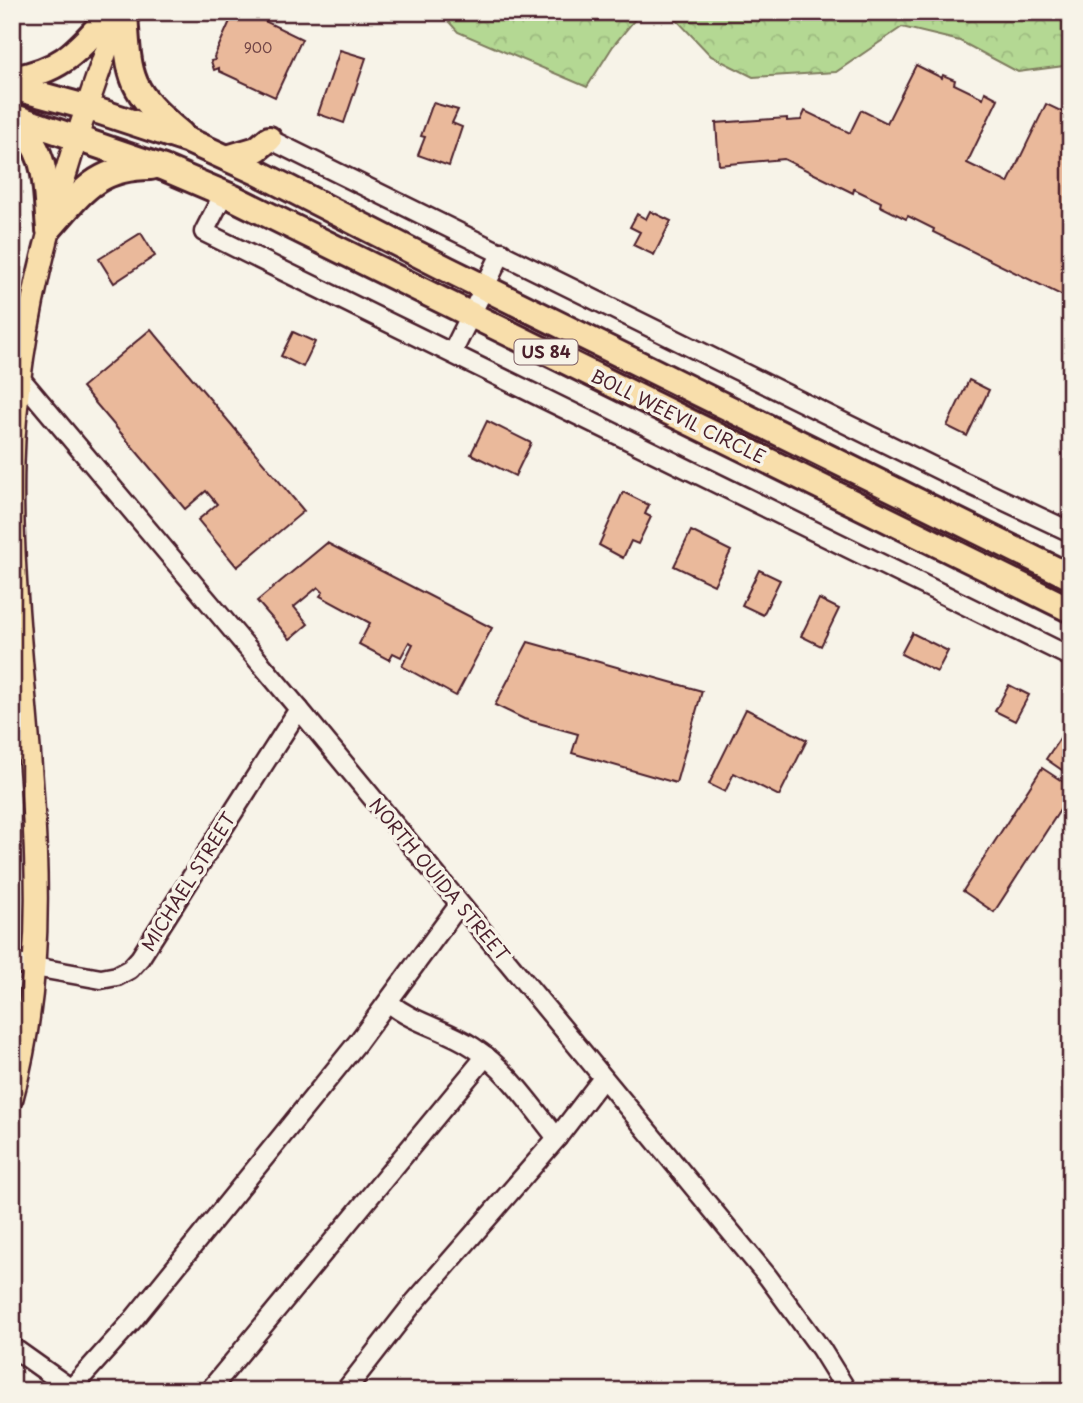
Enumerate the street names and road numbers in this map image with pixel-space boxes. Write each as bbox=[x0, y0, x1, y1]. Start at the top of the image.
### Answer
road number: US 84 bbox=[514, 340, 578, 364]
street label: BOLL WEEVIL CIRCLE bbox=[587, 362, 771, 470]
street label: NORTH OUIDA STREET bbox=[364, 792, 517, 967]
street label: MICHAEL STREET bbox=[134, 806, 242, 956]

